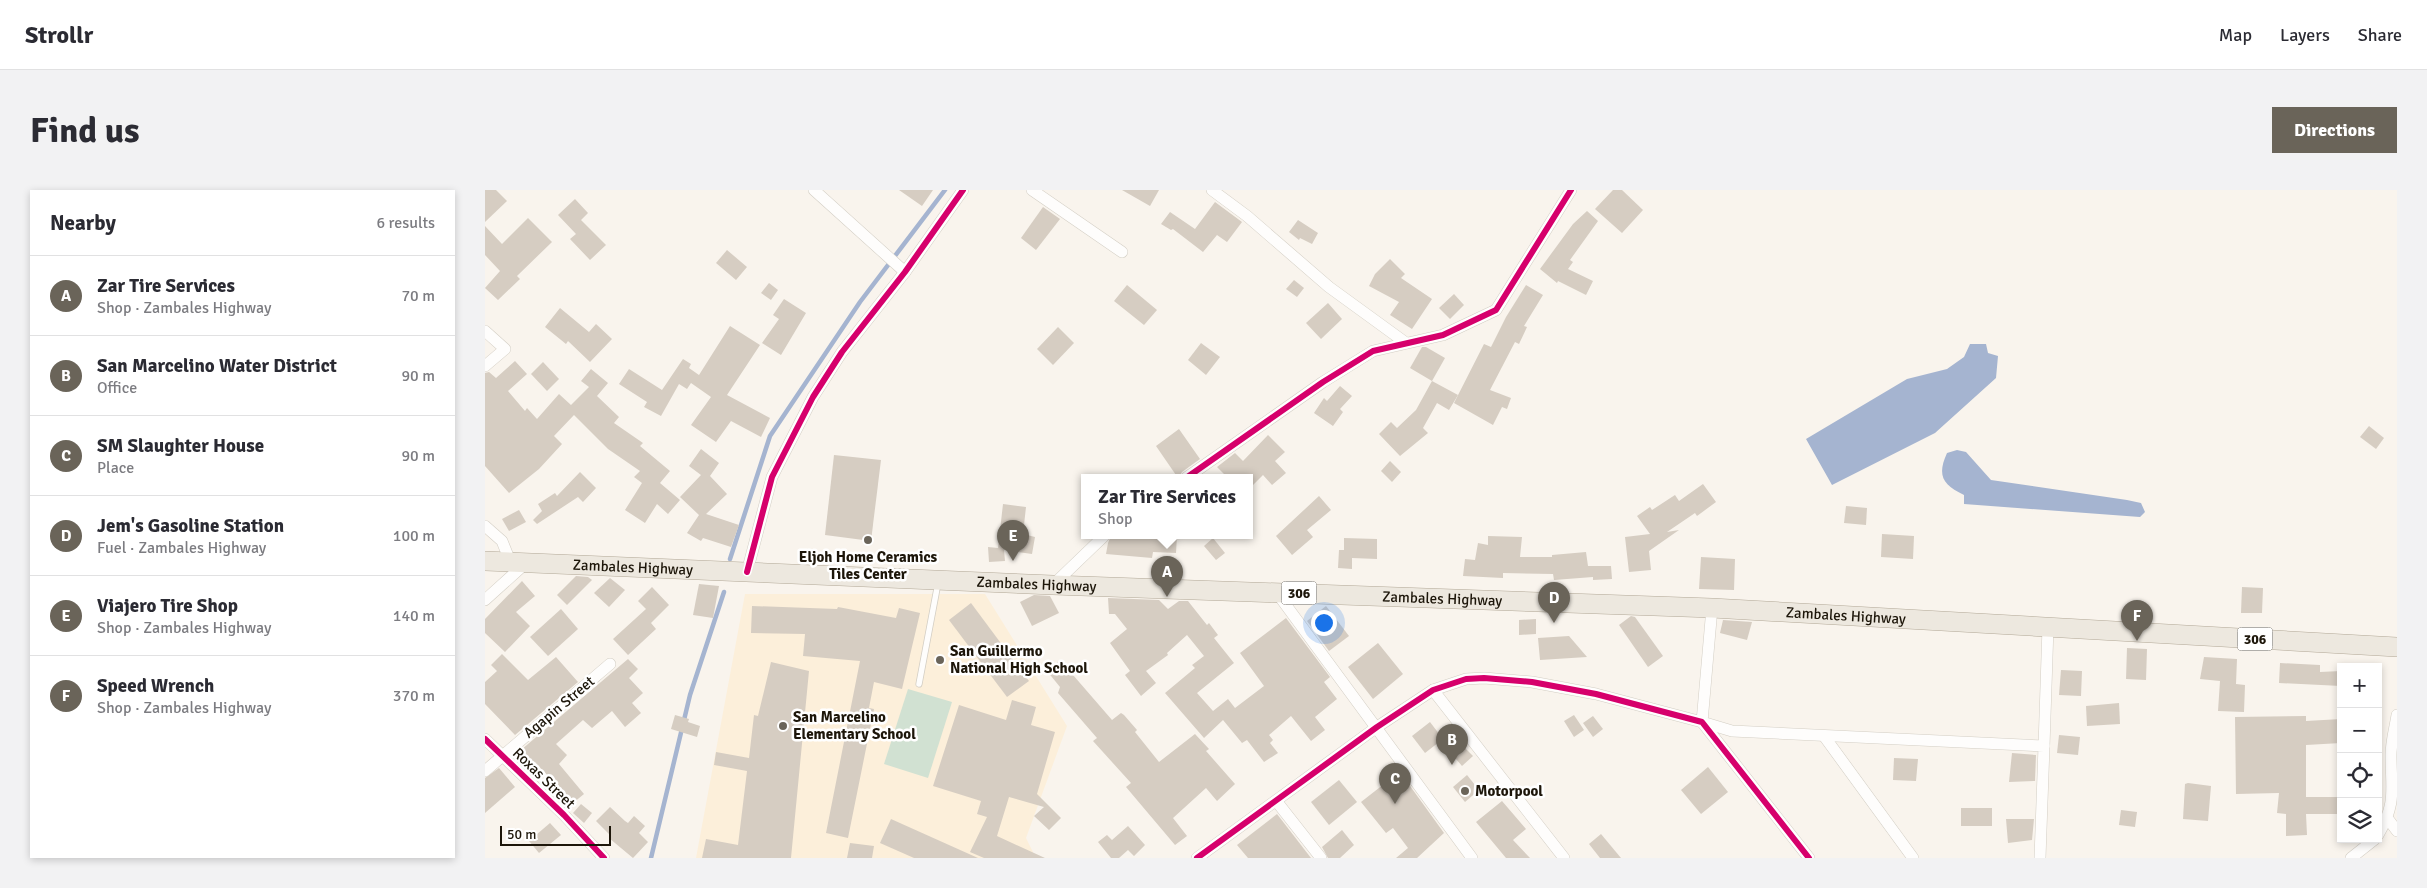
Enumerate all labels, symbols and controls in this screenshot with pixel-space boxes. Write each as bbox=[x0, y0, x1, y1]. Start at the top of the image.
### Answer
text: Strollr bbox=[25, 20, 93, 50]
text: Map bbox=[2219, 24, 2252, 46]
text: Layers bbox=[2280, 24, 2330, 46]
text: Share bbox=[2358, 24, 2402, 46]
button: Directions bbox=[2272, 107, 2397, 153]
text: Find us bbox=[30, 109, 140, 152]
text: Nearby bbox=[50, 210, 116, 236]
text: 6 results bbox=[376, 213, 435, 233]
text: Zar Tire Services bbox=[97, 274, 235, 298]
text: A bbox=[61, 286, 71, 306]
text: 70 m bbox=[401, 286, 435, 306]
text: Shop · Zambales Highway bbox=[97, 298, 271, 318]
text: San Marcelino Water District bbox=[97, 354, 337, 378]
text: B bbox=[61, 366, 71, 386]
text: 90 m bbox=[401, 366, 435, 386]
text: Office bbox=[97, 378, 137, 398]
text: SM Slaughter House bbox=[97, 434, 264, 458]
text: C bbox=[61, 446, 71, 466]
text: 90 m bbox=[401, 446, 435, 466]
text: Place bbox=[97, 458, 134, 478]
popup bbox=[1081, 474, 1253, 539]
text: Zar Tire Services bbox=[1098, 485, 1236, 509]
text: Shop bbox=[1098, 509, 1132, 529]
text: Jem's Gasoline Station bbox=[97, 514, 284, 538]
pin: E bbox=[997, 520, 1029, 561]
text: D bbox=[61, 526, 71, 546]
text: 100 m bbox=[393, 526, 435, 546]
marker: Eljoh Home Ceramics Tiles Center bbox=[862, 534, 874, 546]
text: Fuel · Zambales Highway bbox=[97, 538, 266, 558]
place label: Eljoh Home Ceramics Tiles Center bbox=[799, 548, 938, 583]
street label: Zambales Highway bbox=[572, 556, 693, 579]
pin: A bbox=[1151, 556, 1183, 597]
street label: Zambales Highway bbox=[976, 573, 1097, 596]
road number: 306 bbox=[1281, 582, 1317, 604]
pin: D bbox=[1538, 582, 1570, 623]
street label: Zambales Highway bbox=[1382, 587, 1503, 610]
text: Viajero Tire Shop bbox=[97, 594, 238, 618]
pin: F bbox=[2121, 600, 2153, 641]
street label: Zambales Highway bbox=[1785, 603, 1906, 628]
text: E bbox=[61, 606, 71, 626]
text: 140 m bbox=[393, 606, 435, 626]
your location bbox=[1311, 610, 1337, 636]
text: Shop · Zambales Highway bbox=[97, 618, 271, 638]
road number: 306 bbox=[2237, 628, 2273, 650]
place label: San Guillermo National High School bbox=[950, 642, 1088, 677]
marker: San Guillermo National High School bbox=[934, 654, 946, 666]
map controls bbox=[2337, 663, 2382, 843]
button: + bbox=[2337, 663, 2382, 708]
street label: Agapin Street bbox=[520, 672, 598, 742]
text: Speed Wrench bbox=[97, 674, 214, 698]
text: F bbox=[62, 686, 70, 706]
text: 370 m bbox=[393, 686, 435, 706]
text: Shop · Zambales Highway bbox=[97, 698, 271, 718]
place label: San Marcelino Elementary School bbox=[793, 708, 916, 743]
button: − bbox=[2337, 708, 2382, 753]
marker: San Marcelino Elementary School bbox=[777, 720, 789, 732]
pin: B bbox=[1436, 724, 1468, 765]
street label: Roxas Street bbox=[509, 744, 579, 812]
button: locate bbox=[2337, 753, 2382, 798]
pin: C bbox=[1379, 763, 1411, 804]
place label: Motorpool bbox=[1475, 782, 1543, 800]
marker: Motorpool bbox=[1459, 785, 1471, 797]
button: layers bbox=[2337, 798, 2382, 843]
scale bar bbox=[500, 823, 611, 846]
text: 50 m bbox=[507, 826, 536, 843]

